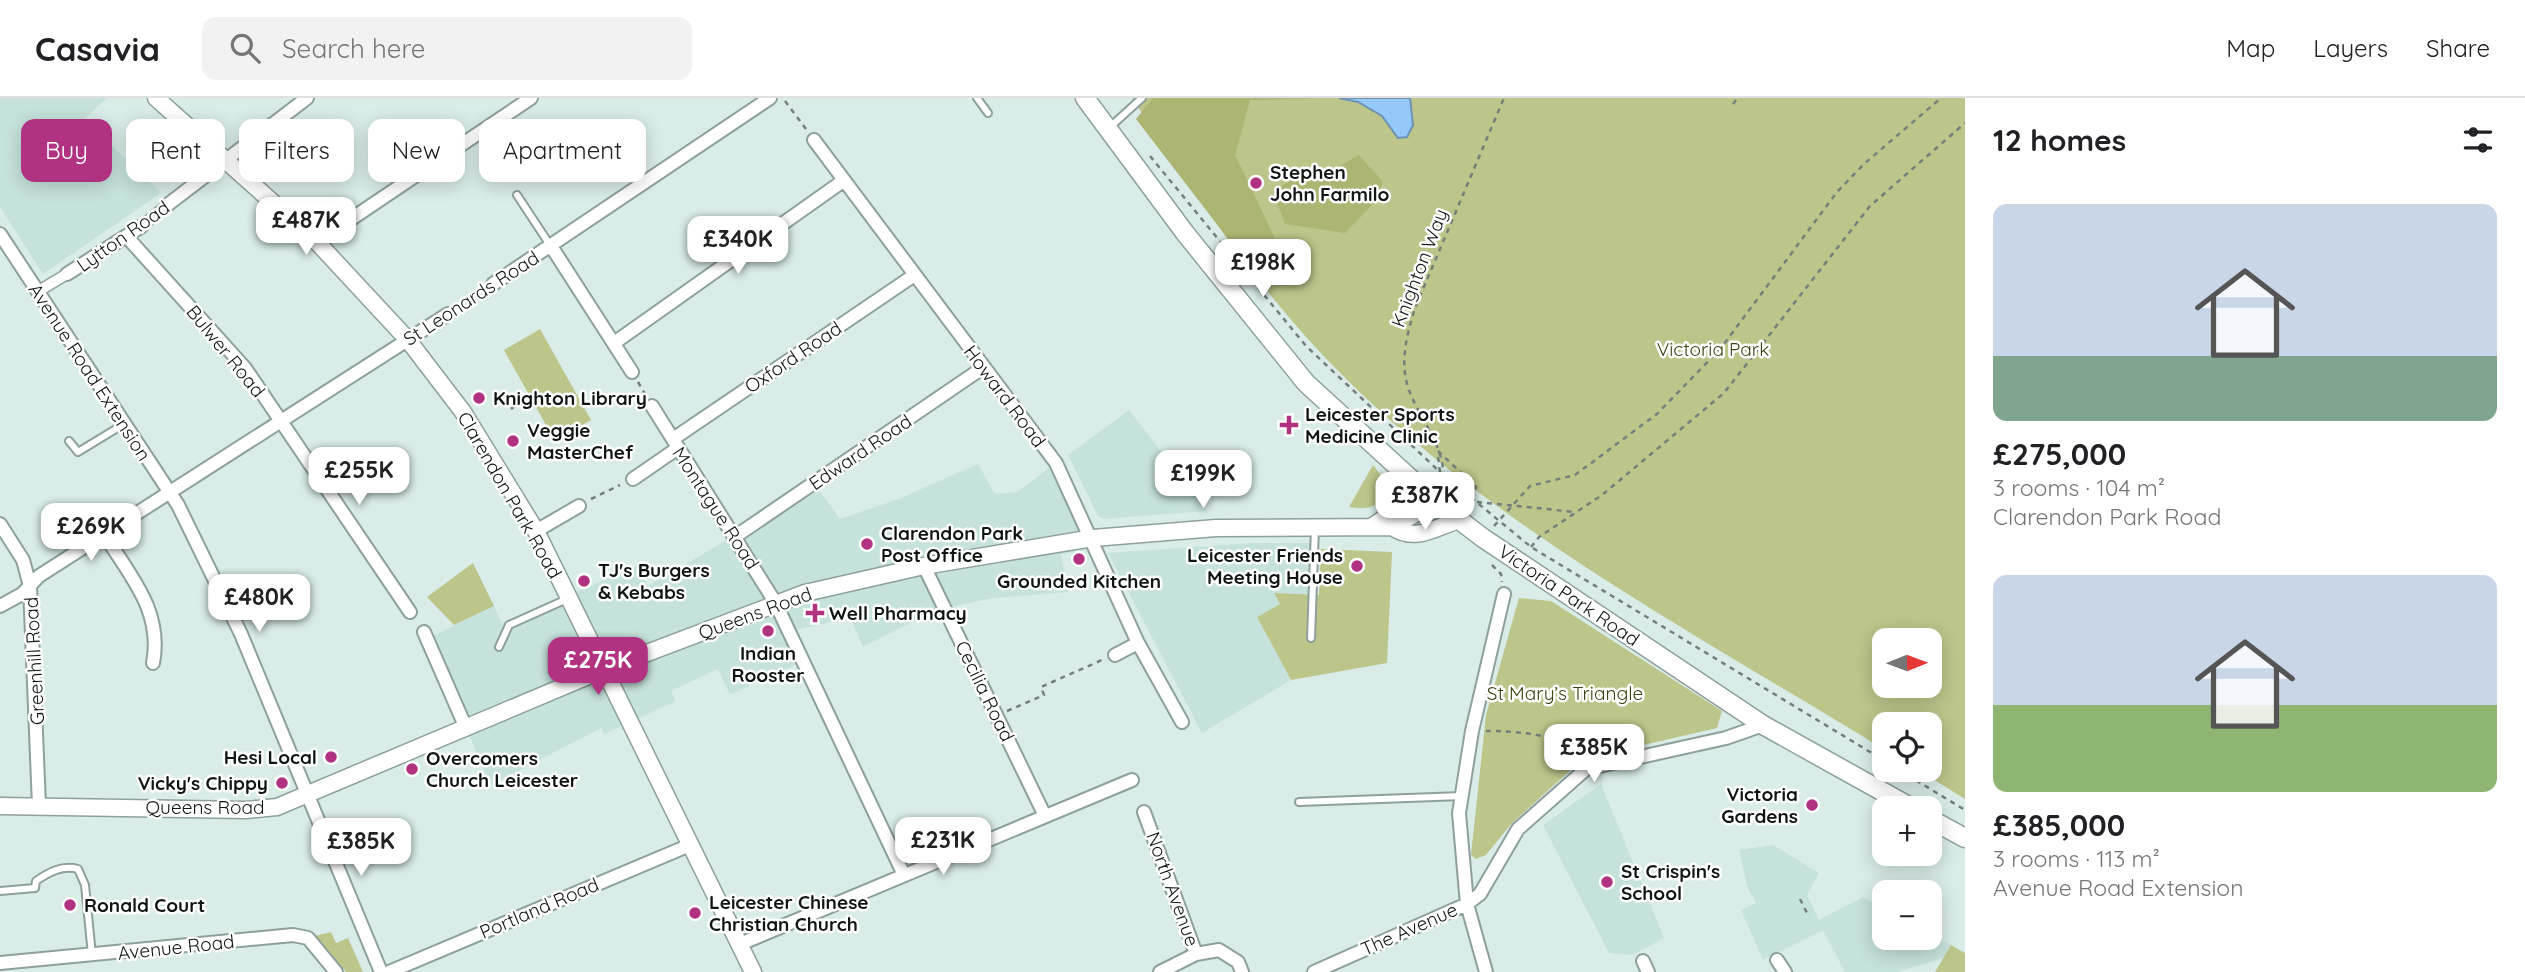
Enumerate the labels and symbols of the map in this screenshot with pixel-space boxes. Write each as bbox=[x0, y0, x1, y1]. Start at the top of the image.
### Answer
place label: Stephen John Farmilo bbox=[1270, 160, 1390, 206]
marker: Stephen John Farmilo bbox=[1248, 175, 1264, 191]
street label: Lytton Road bbox=[72, 195, 174, 277]
pin: £487K bbox=[257, 198, 355, 257]
street label: Knighton Way bbox=[1385, 205, 1453, 331]
pin: £340K bbox=[689, 216, 787, 276]
pin: £198K bbox=[1214, 240, 1312, 299]
street label: St Leonards Road bbox=[399, 245, 543, 351]
street label: Avenue Road Extension bbox=[24, 279, 156, 465]
street label: Bulwer Road bbox=[181, 300, 271, 402]
street label: Oxford Road bbox=[740, 316, 846, 398]
park label: Victoria Park bbox=[1657, 337, 1769, 361]
street label: Howard Road bbox=[959, 340, 1051, 452]
place label: Knighton Library bbox=[493, 386, 647, 410]
marker: Knighton Library bbox=[471, 390, 487, 406]
place label: Leicester Sports Medicine Clinic bbox=[1305, 402, 1455, 448]
street label: Clarendon Park Road bbox=[452, 407, 568, 583]
street label: Edward Road bbox=[804, 409, 916, 495]
marker: Leicester Sports Medicine Clinic bbox=[1279, 415, 1299, 435]
place label: Veggie MasterChef bbox=[527, 418, 634, 464]
marker: Veggie MasterChef bbox=[505, 433, 521, 449]
street label: Montague Road bbox=[667, 442, 765, 574]
pin: £255K bbox=[310, 448, 408, 507]
pin: £199K bbox=[1154, 450, 1252, 510]
pin: £387K bbox=[1376, 472, 1474, 532]
pin: £269K bbox=[42, 504, 140, 563]
place label: Clarendon Park Post Office bbox=[881, 521, 1023, 567]
marker: Clarendon Park Post Office bbox=[859, 536, 875, 552]
street label: Victoria Park Road bbox=[1494, 539, 1644, 651]
place label: Leicester Friends Meeting House bbox=[1187, 543, 1343, 589]
marker: Grounded Kitchen bbox=[1071, 551, 1087, 567]
place label: TJ's Burgers & Kebabs bbox=[598, 558, 710, 604]
marker: Leicester Friends Meeting House bbox=[1349, 558, 1365, 574]
place label: Grounded Kitchen bbox=[997, 569, 1161, 593]
marker: TJ's Burgers & Kebabs bbox=[576, 573, 592, 589]
pin: £480K bbox=[210, 574, 308, 634]
street label: Queens Road bbox=[695, 581, 815, 645]
street label: Greenhill Road bbox=[19, 596, 49, 726]
place label: Well Pharmacy bbox=[829, 601, 967, 625]
marker: Well Pharmacy bbox=[807, 605, 823, 621]
marker: Indian Rooster bbox=[760, 623, 776, 639]
north arrow bbox=[1872, 628, 1942, 698]
street label: Cecilia Road bbox=[950, 637, 1020, 745]
pin: £275K bbox=[549, 638, 647, 697]
place label: Indian Rooster bbox=[732, 641, 804, 687]
park label: St Mary’s Triangle bbox=[1487, 681, 1643, 705]
pin: £385K bbox=[1545, 724, 1643, 784]
place label: Hesi Local bbox=[224, 745, 317, 769]
place label: Overcomers Church Leicester bbox=[426, 746, 578, 792]
marker: Hesi Local bbox=[323, 749, 339, 765]
marker: Overcomers Church Leicester bbox=[404, 761, 420, 777]
place label: Vicky's Chippy bbox=[138, 771, 268, 795]
marker: Vicky's Chippy bbox=[274, 775, 290, 791]
place label: Victoria Gardens bbox=[1721, 782, 1798, 828]
street label: Queens Road bbox=[145, 795, 265, 819]
marker: Victoria Gardens bbox=[1804, 797, 1820, 813]
pin: £385K bbox=[312, 818, 410, 878]
pin: £231K bbox=[894, 818, 992, 877]
street label: North Avenue bbox=[1141, 828, 1205, 950]
place label: St Crispin's School bbox=[1621, 859, 1720, 905]
street label: Portland Road bbox=[476, 872, 602, 944]
marker: St Crispin's School bbox=[1599, 874, 1615, 890]
place label: Leicester Chinese Christian Church bbox=[709, 890, 869, 936]
place label: Ronald Court bbox=[84, 893, 205, 917]
marker: Ronald Court bbox=[62, 897, 78, 913]
street label: The Avenue bbox=[1357, 897, 1461, 961]
marker: Leicester Chinese Christian Church bbox=[687, 905, 703, 921]
street label: Avenue Road bbox=[116, 929, 236, 965]

